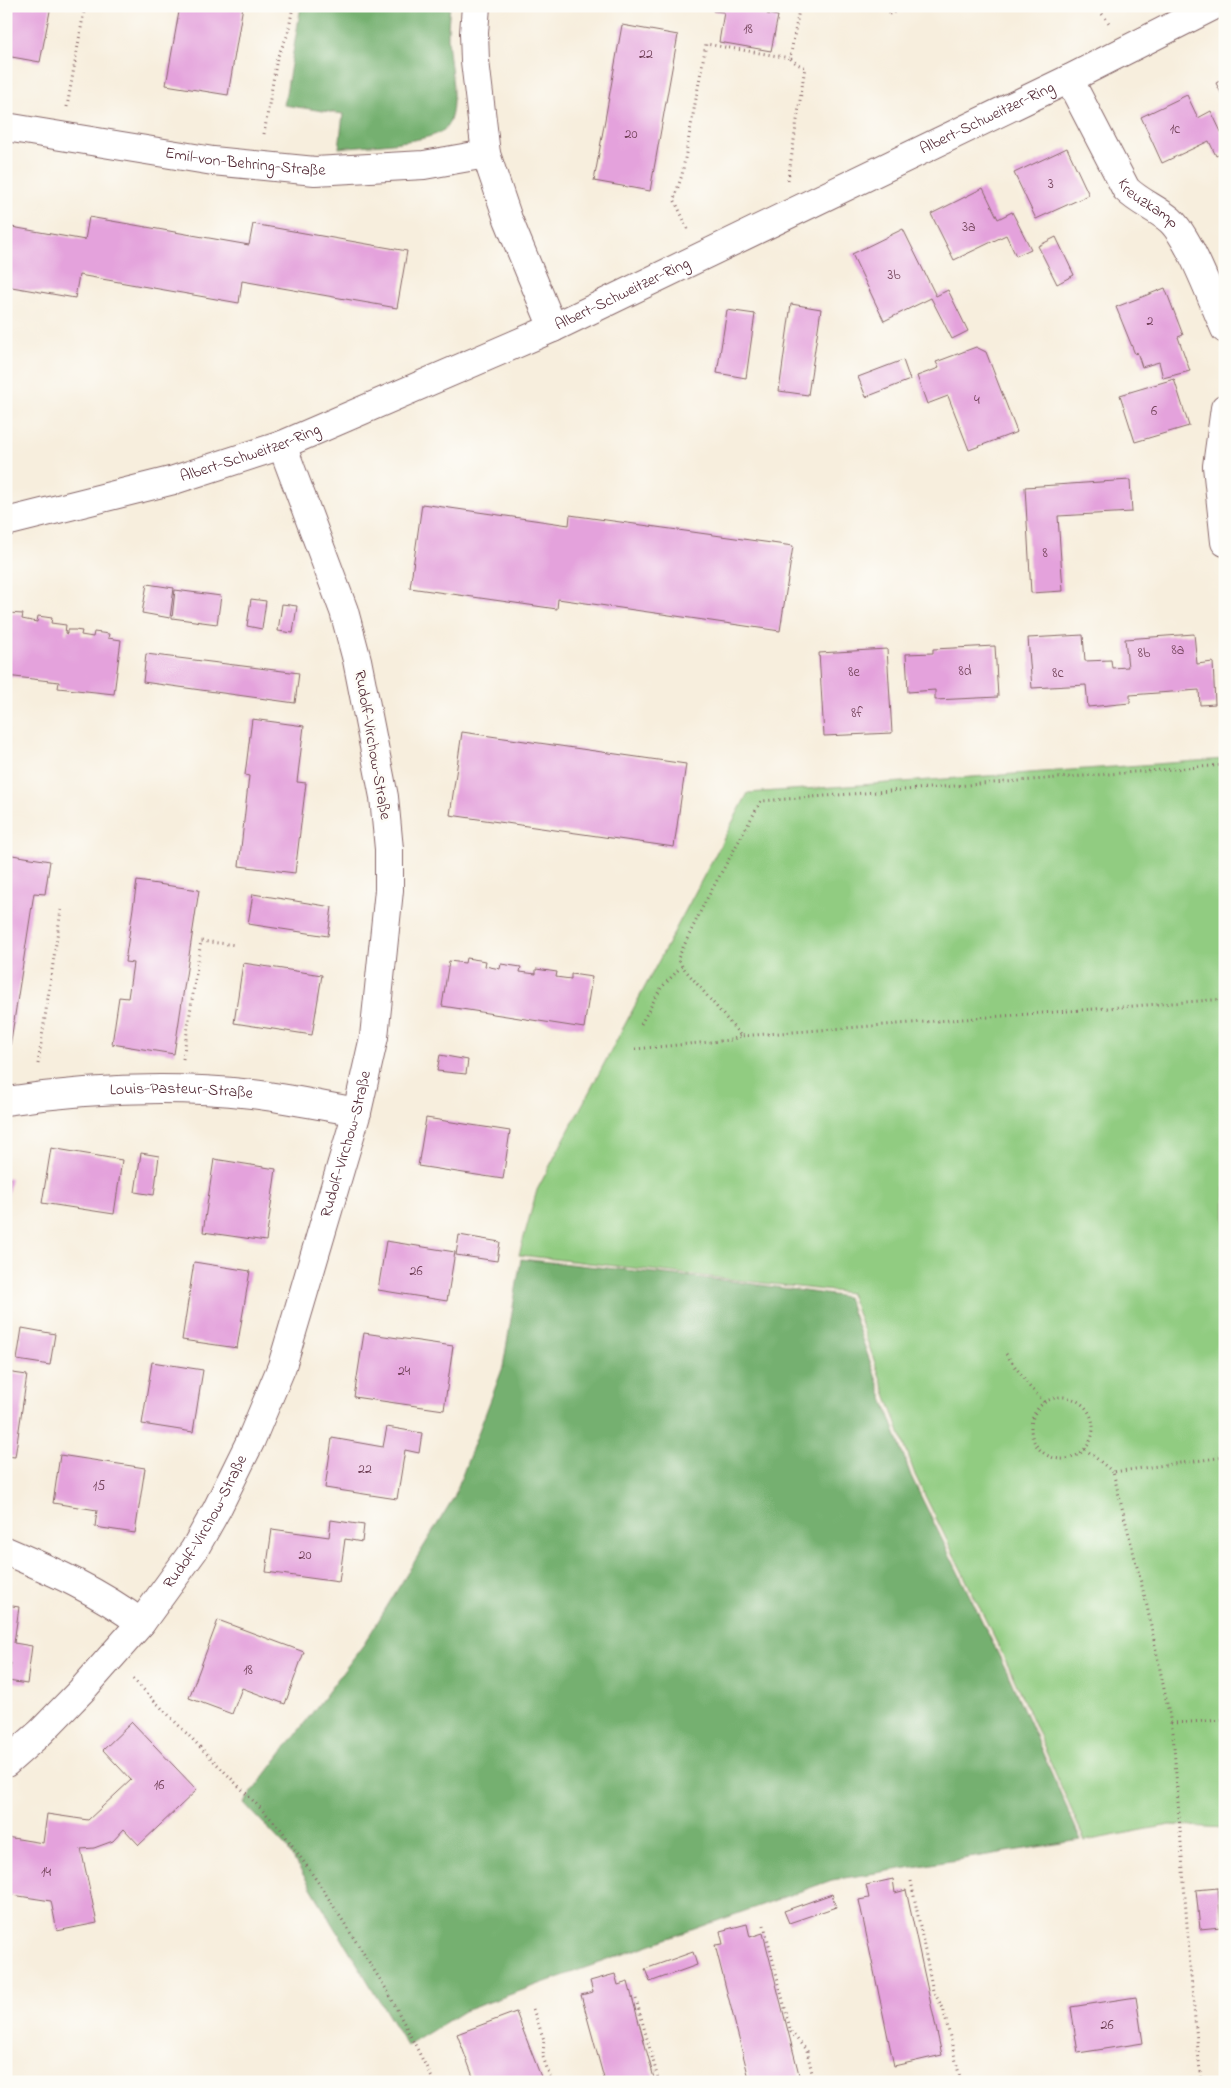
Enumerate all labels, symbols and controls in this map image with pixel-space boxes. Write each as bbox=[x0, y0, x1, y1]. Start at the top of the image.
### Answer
house number: 18 bbox=[743, 19, 753, 40]
house number: 22 bbox=[639, 44, 653, 65]
street label: Albert-Schweitzer-Ring bbox=[916, 76, 1059, 161]
house number: 1c bbox=[1170, 119, 1181, 140]
house number: 20 bbox=[624, 124, 638, 145]
street label: Emil-von-Behring-Straße bbox=[163, 141, 327, 183]
house number: 3 bbox=[1048, 174, 1054, 195]
street label: Kreuzkamp bbox=[1111, 174, 1185, 234]
house number: 3a bbox=[962, 217, 976, 238]
street label: Albert-Schweitzer-Ring bbox=[551, 252, 694, 337]
house number: 3b bbox=[887, 265, 901, 286]
house number: 2 bbox=[1147, 311, 1154, 332]
house number: 4 bbox=[974, 390, 980, 411]
house number: 6 bbox=[1151, 401, 1157, 422]
street label: Albert-Schweitzer-Ring bbox=[177, 418, 324, 489]
house number: 8 bbox=[1042, 543, 1048, 564]
house number: 8a bbox=[1172, 640, 1184, 661]
house number: 8b bbox=[1138, 643, 1151, 664]
house number: 8d bbox=[958, 661, 972, 682]
house number: 8e bbox=[848, 662, 860, 683]
house number: 8c bbox=[1052, 663, 1065, 684]
street label: Rudolf-Virchow-Straße bbox=[347, 668, 397, 822]
house number: 8f bbox=[851, 703, 863, 724]
street label: Rudolf-Virchow-Straße bbox=[314, 1068, 378, 1221]
street label: Louis-Pasteur-Straße bbox=[109, 1077, 255, 1106]
house number: 26 bbox=[409, 1261, 423, 1282]
house number: 24 bbox=[398, 1361, 411, 1382]
street label: Rudolf-Virchow-Straße bbox=[157, 1450, 254, 1594]
house number: 22 bbox=[358, 1459, 372, 1480]
house number: 15 bbox=[93, 1476, 105, 1497]
house number: 20 bbox=[298, 1545, 312, 1566]
house number: 18 bbox=[243, 1660, 253, 1681]
house number: 16 bbox=[154, 1775, 164, 1796]
house number: 14 bbox=[41, 1862, 51, 1883]
house number: 26 bbox=[1100, 2015, 1114, 2036]

